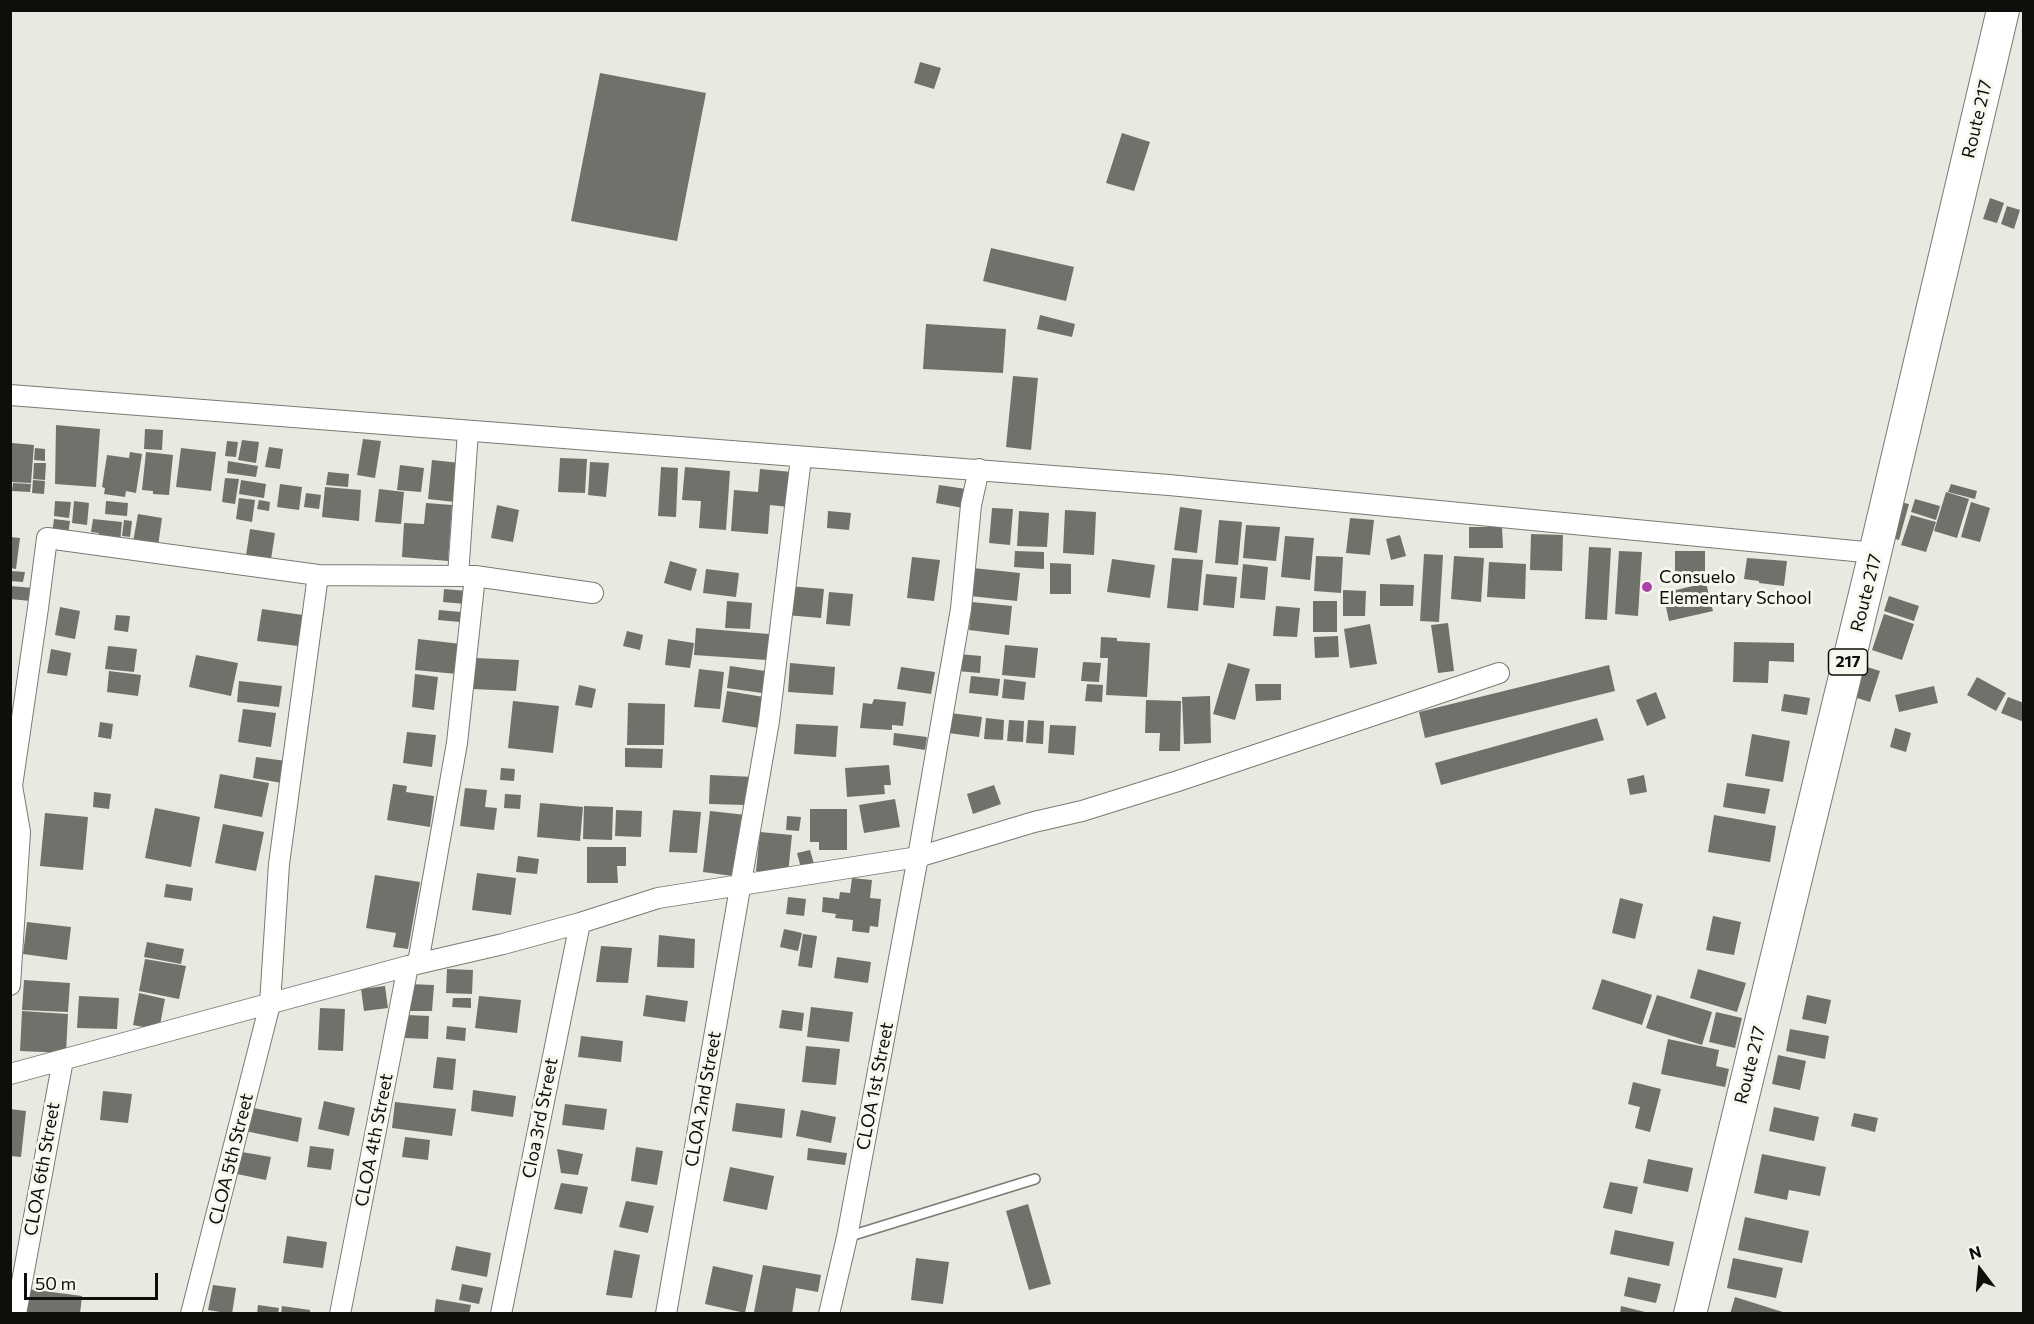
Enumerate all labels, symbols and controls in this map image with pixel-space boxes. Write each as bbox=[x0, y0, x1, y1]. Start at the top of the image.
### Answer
street label: Route 217 bbox=[1958, 78, 1996, 160]
street label: Route 217 bbox=[1846, 552, 1886, 634]
place label: Consuelo Elementary School bbox=[1659, 566, 1812, 608]
marker: Consuelo Elementary School bbox=[1640, 580, 1654, 594]
road number: 217 bbox=[1828, 649, 1868, 675]
street label: CLOA 1st Street bbox=[852, 1020, 898, 1152]
street label: Route 217 bbox=[1730, 1024, 1770, 1106]
street label: CLOA 2nd Street bbox=[680, 1029, 726, 1169]
street label: Cloa 3rd Street bbox=[518, 1056, 562, 1180]
street label: CLOA 4th Street bbox=[351, 1072, 397, 1208]
street label: CLOA 5th Street bbox=[204, 1091, 258, 1227]
street label: CLOA 6th Street bbox=[20, 1101, 64, 1237]
north arrow bbox=[1950, 1240, 2010, 1300]
text: N bbox=[1967, 1241, 1983, 1263]
scale bar bbox=[27, 1261, 160, 1299]
text: 50 m bbox=[35, 1272, 76, 1294]

